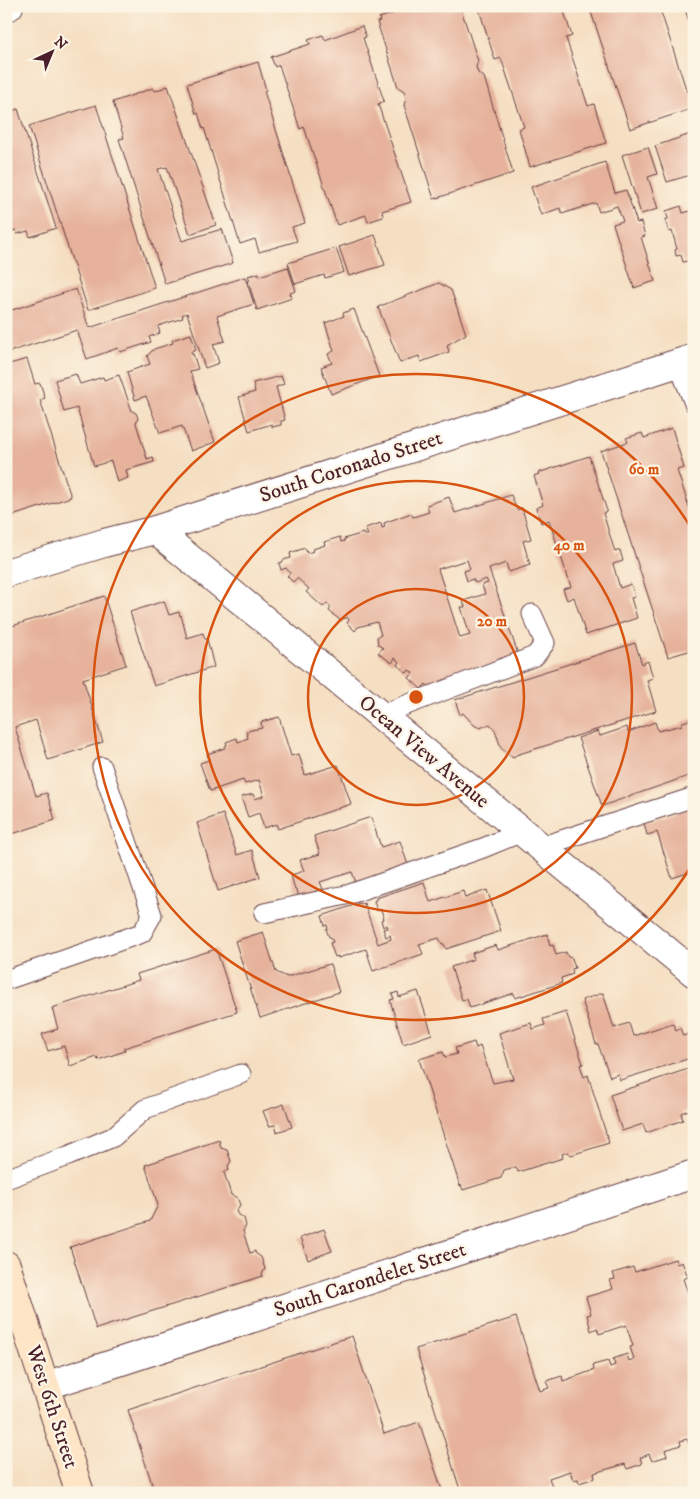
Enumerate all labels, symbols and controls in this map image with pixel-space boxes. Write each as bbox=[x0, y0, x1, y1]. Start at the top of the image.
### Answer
north arrow bbox=[28, 28, 78, 78]
text: N bbox=[50, 33, 71, 54]
street label: South Coronado Street bbox=[256, 425, 446, 509]
text: 60 m bbox=[629, 460, 660, 479]
text: 40 m bbox=[552, 536, 585, 555]
text: 20 m bbox=[477, 612, 508, 631]
centre of rings bbox=[407, 688, 425, 706]
street label: Ocean View Avenue bbox=[353, 690, 495, 814]
street label: South Carondelet Street bbox=[271, 1237, 470, 1323]
street label: West 6th Street bbox=[20, 1341, 84, 1472]

